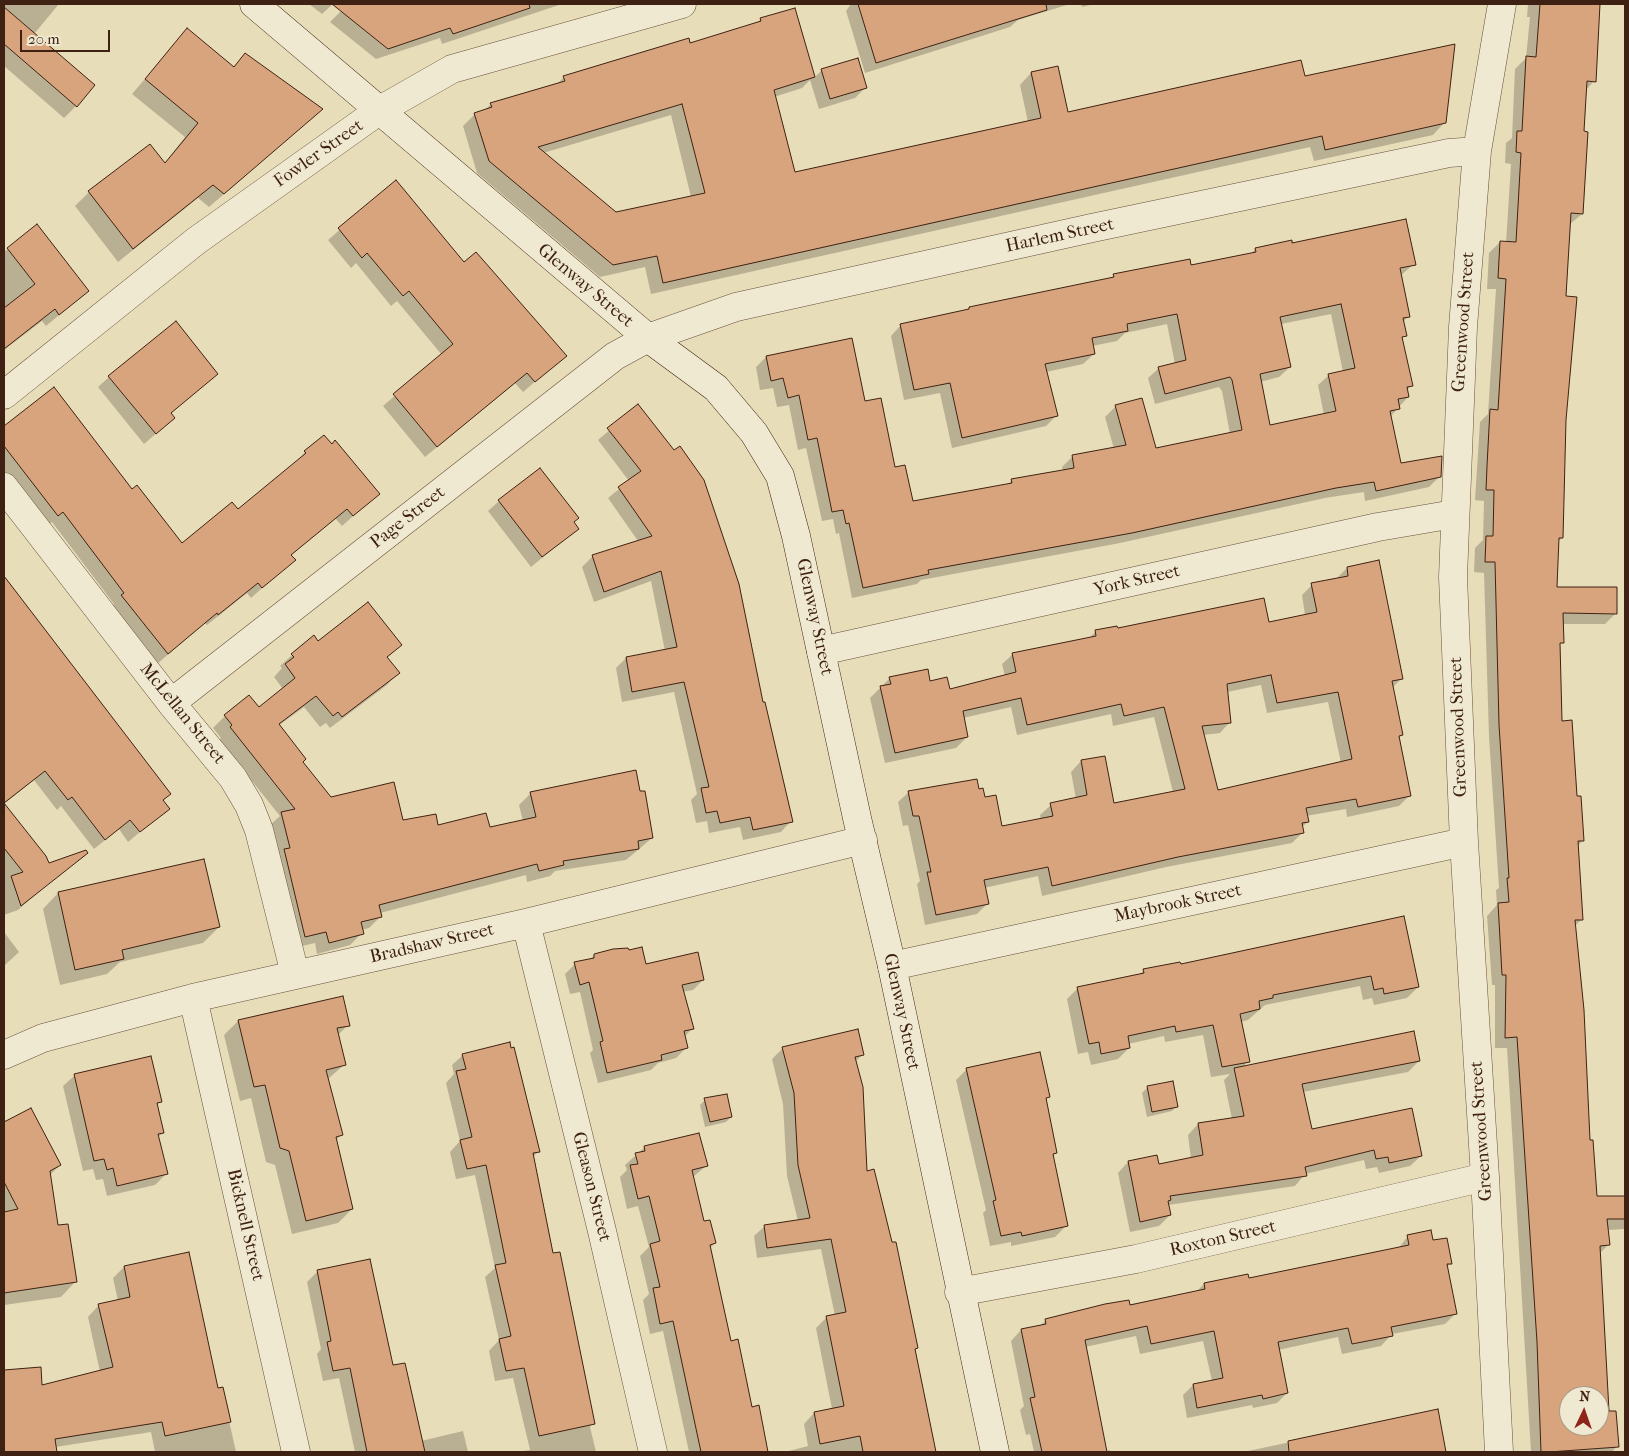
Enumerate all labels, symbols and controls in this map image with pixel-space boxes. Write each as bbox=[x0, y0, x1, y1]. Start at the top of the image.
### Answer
scale bar bbox=[22, 20, 112, 52]
text: 20 m bbox=[28, 30, 60, 48]
street label: Fowler Street bbox=[270, 115, 368, 193]
street label: Harlem Street bbox=[1004, 214, 1116, 258]
street label: Glenway Street bbox=[533, 240, 637, 332]
street label: Greenwood Street bbox=[1448, 251, 1480, 393]
street label: Page Street bbox=[366, 482, 450, 554]
street label: Glenway Street bbox=[791, 557, 837, 677]
street label: York Street bbox=[1092, 561, 1182, 601]
street label: Greenwood Street bbox=[1446, 656, 1472, 798]
street label: McLellan Street bbox=[135, 659, 229, 769]
street label: Maybrook Street bbox=[1112, 880, 1244, 928]
street label: Bradshaw Street bbox=[368, 919, 496, 969]
street label: Glenway Street bbox=[878, 952, 924, 1072]
street label: Greenwood Street bbox=[1466, 1060, 1498, 1202]
street label: Gleason Street bbox=[567, 1130, 615, 1244]
street label: Bicknell Street bbox=[222, 1167, 268, 1283]
street label: Roxton Street bbox=[1168, 1216, 1278, 1262]
north arrow bbox=[1559, 1386, 1609, 1436]
text: N bbox=[1579, 1388, 1591, 1405]

